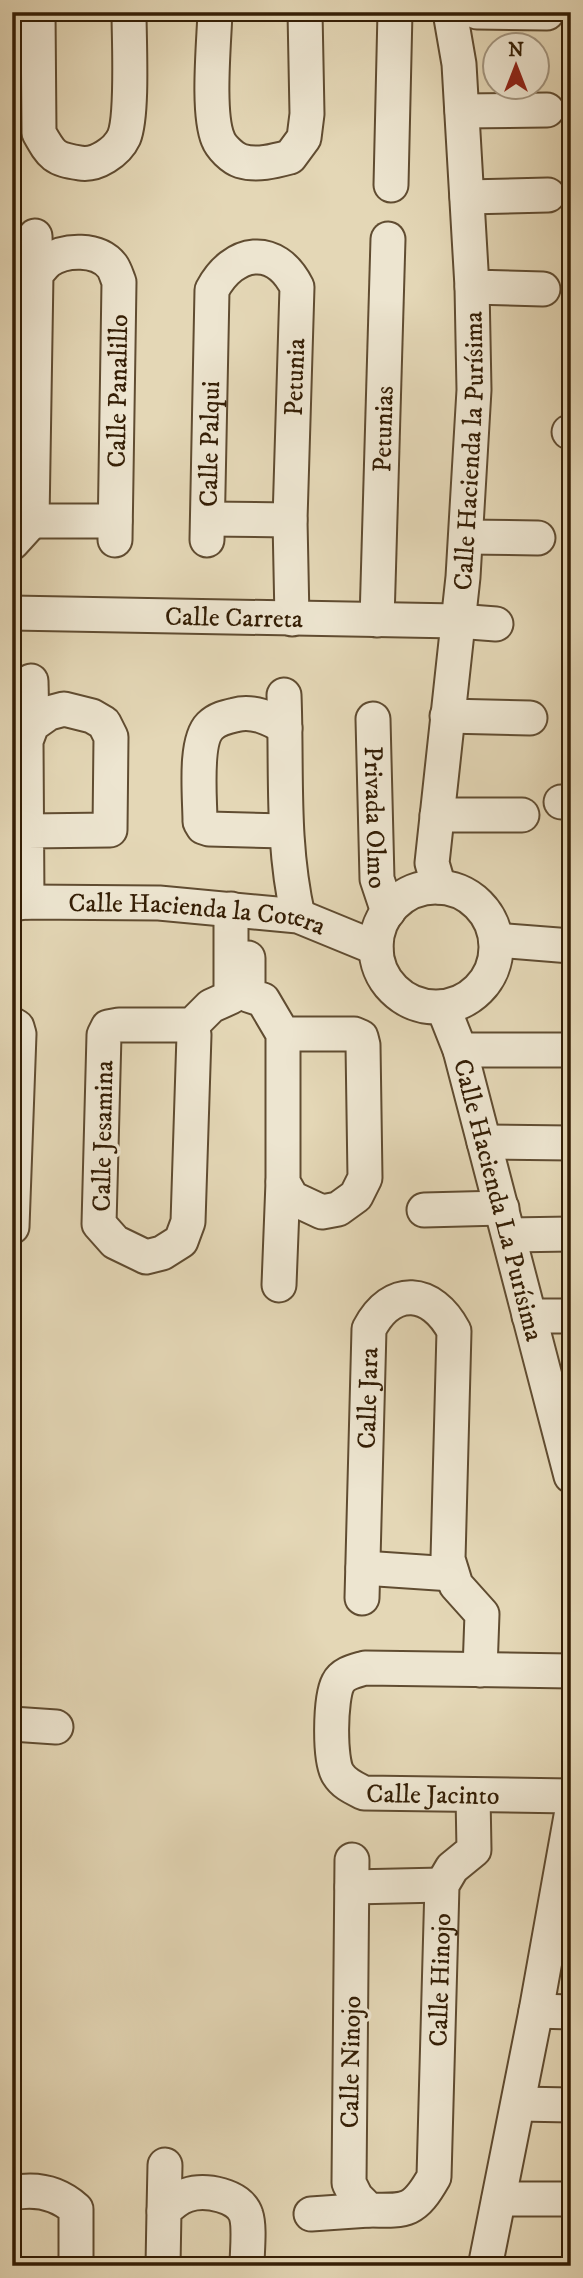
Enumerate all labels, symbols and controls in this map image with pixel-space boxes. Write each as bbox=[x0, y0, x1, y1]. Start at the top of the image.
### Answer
north arrow bbox=[482, 32, 552, 102]
text: N bbox=[508, 39, 524, 62]
street label: Calle Hacienda la Purísima bbox=[447, 311, 492, 592]
street label: Calle Panalillo bbox=[101, 314, 136, 468]
street label: Petunia bbox=[278, 338, 313, 416]
street label: Calle Palqui bbox=[193, 381, 228, 507]
street label: Petunias bbox=[366, 385, 402, 473]
street label: Calle Carreta bbox=[165, 601, 303, 636]
street label: Privada Olmo bbox=[356, 746, 394, 893]
street label: Calle Hacienda la Cotera bbox=[68, 887, 330, 944]
street label: Calle Hacienda La Purísima bbox=[445, 1056, 550, 1345]
street label: Calle Jesamina bbox=[86, 1060, 121, 1212]
street label: Calle Jara bbox=[351, 1347, 387, 1449]
street label: Calle Jacinto bbox=[366, 1778, 500, 1813]
street label: Calle Hinojo bbox=[423, 1913, 459, 2047]
street label: Calle Ninojo bbox=[334, 1995, 369, 2129]

